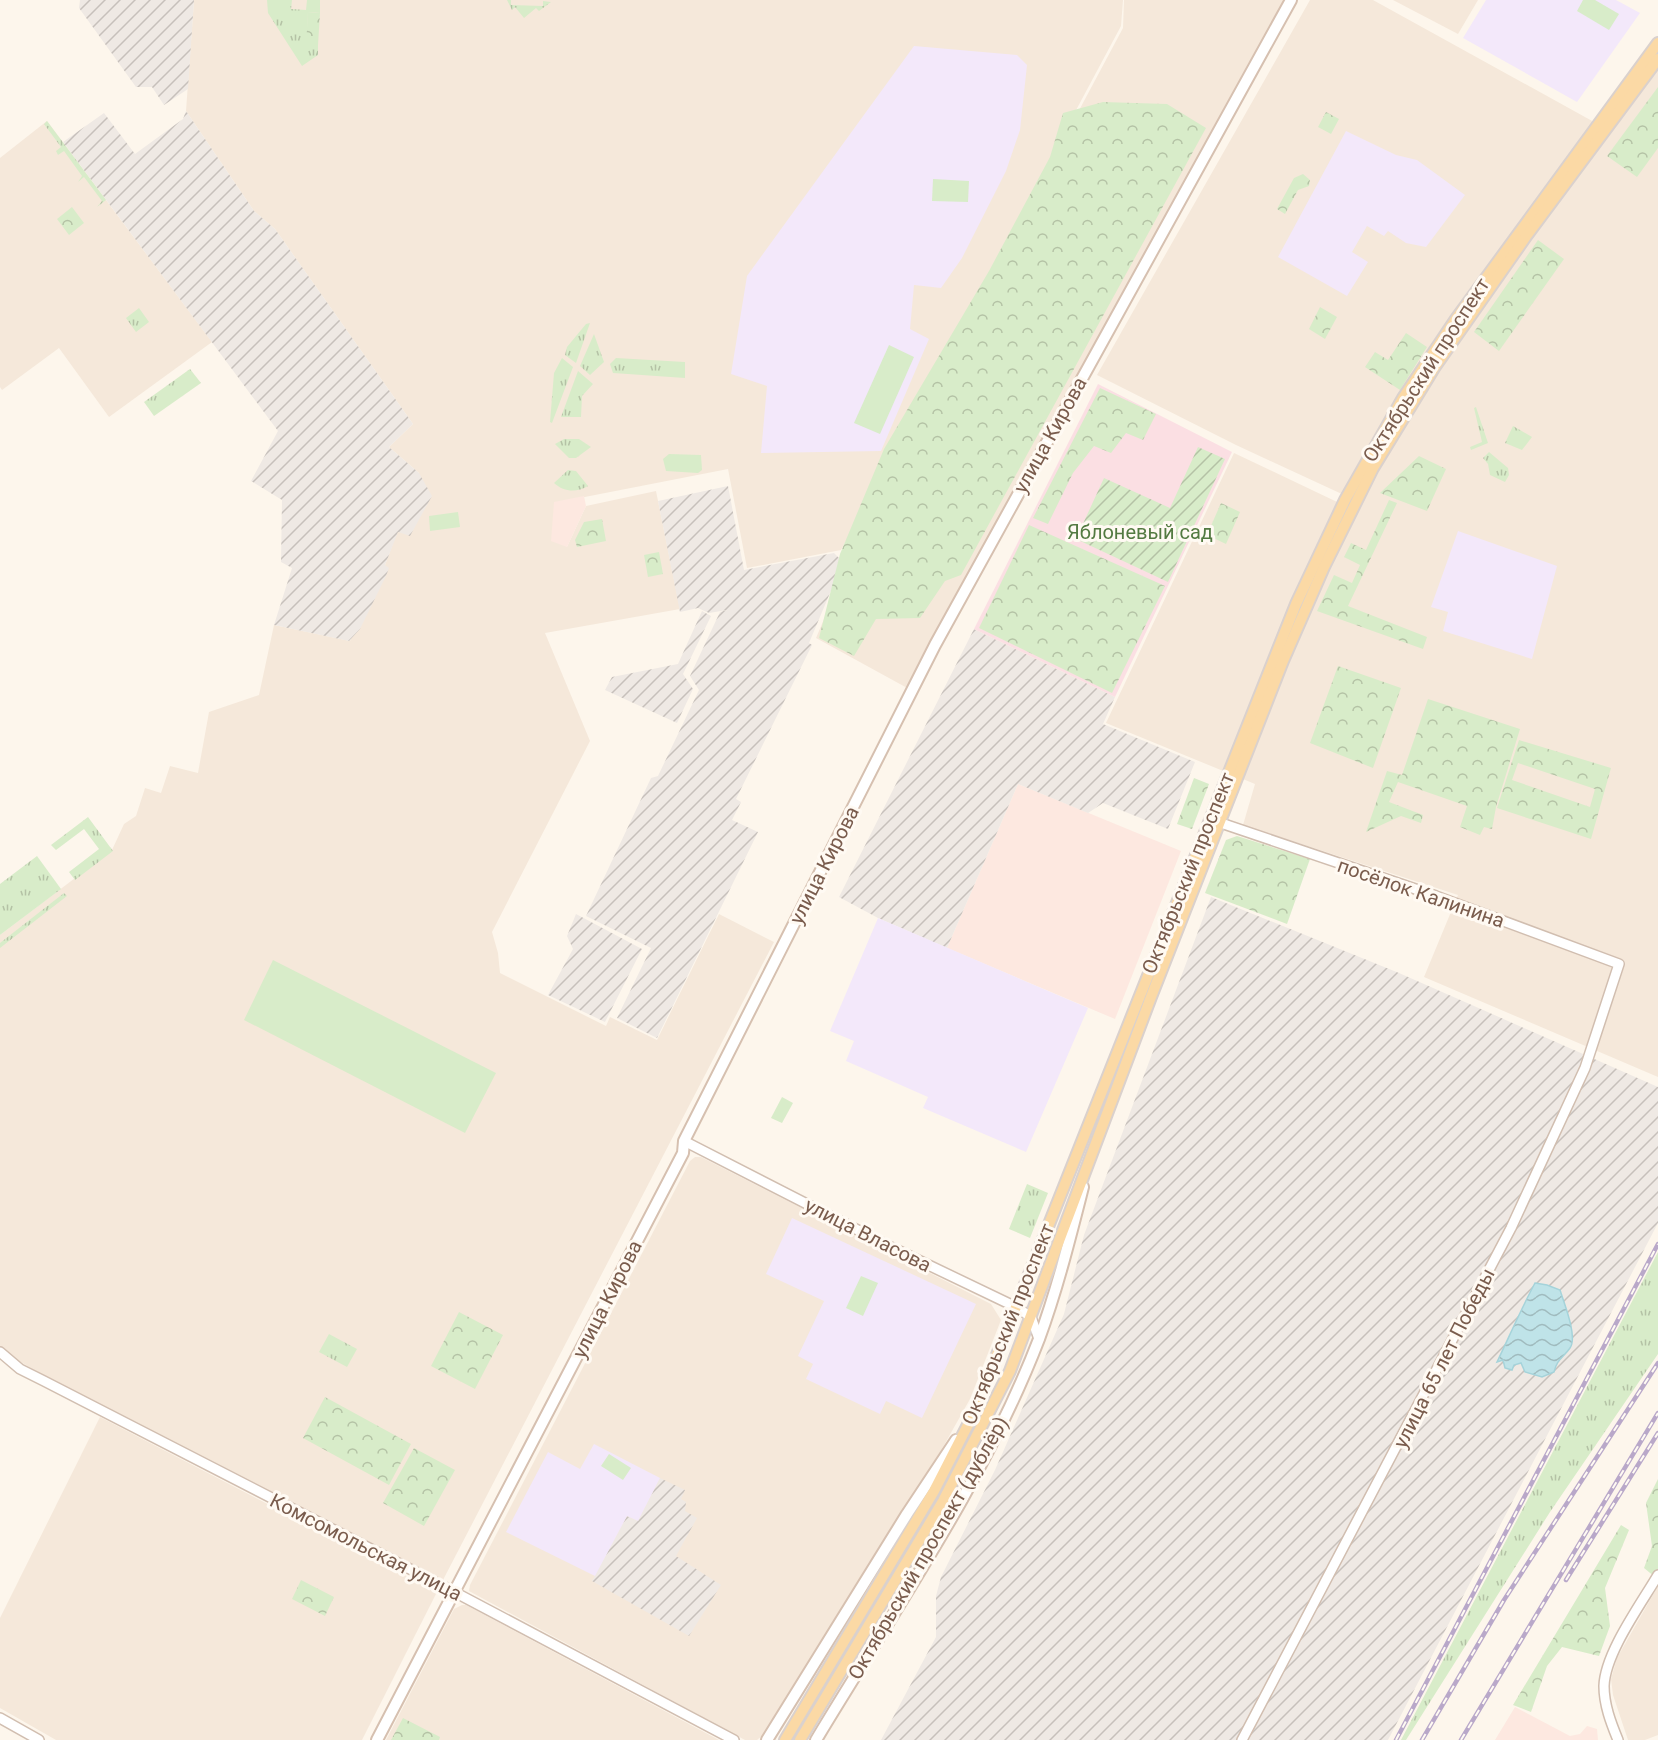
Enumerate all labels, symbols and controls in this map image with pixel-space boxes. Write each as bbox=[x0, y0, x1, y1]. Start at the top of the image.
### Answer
street label: Октябрьский проспект bbox=[1357, 273, 1495, 467]
street label: улица Кирова bbox=[1008, 373, 1092, 497]
park label: Яблоневый сад bbox=[1067, 520, 1213, 544]
street label: Октябрьский проспект bbox=[1137, 769, 1239, 977]
street label: улица Кирова bbox=[784, 802, 864, 928]
street label: посёлок Калинина bbox=[1334, 853, 1508, 933]
street label: улица Власова bbox=[801, 1193, 935, 1277]
street label: Октябрьский проспект bbox=[957, 1220, 1059, 1428]
street label: улица Кирова bbox=[567, 1236, 647, 1362]
street label: улица 65 лет Победы bbox=[1388, 1264, 1500, 1452]
street label: Октябрьский проспект (дублёр) bbox=[843, 1412, 1013, 1684]
street label: Комсомольская улица bbox=[266, 1488, 466, 1606]

